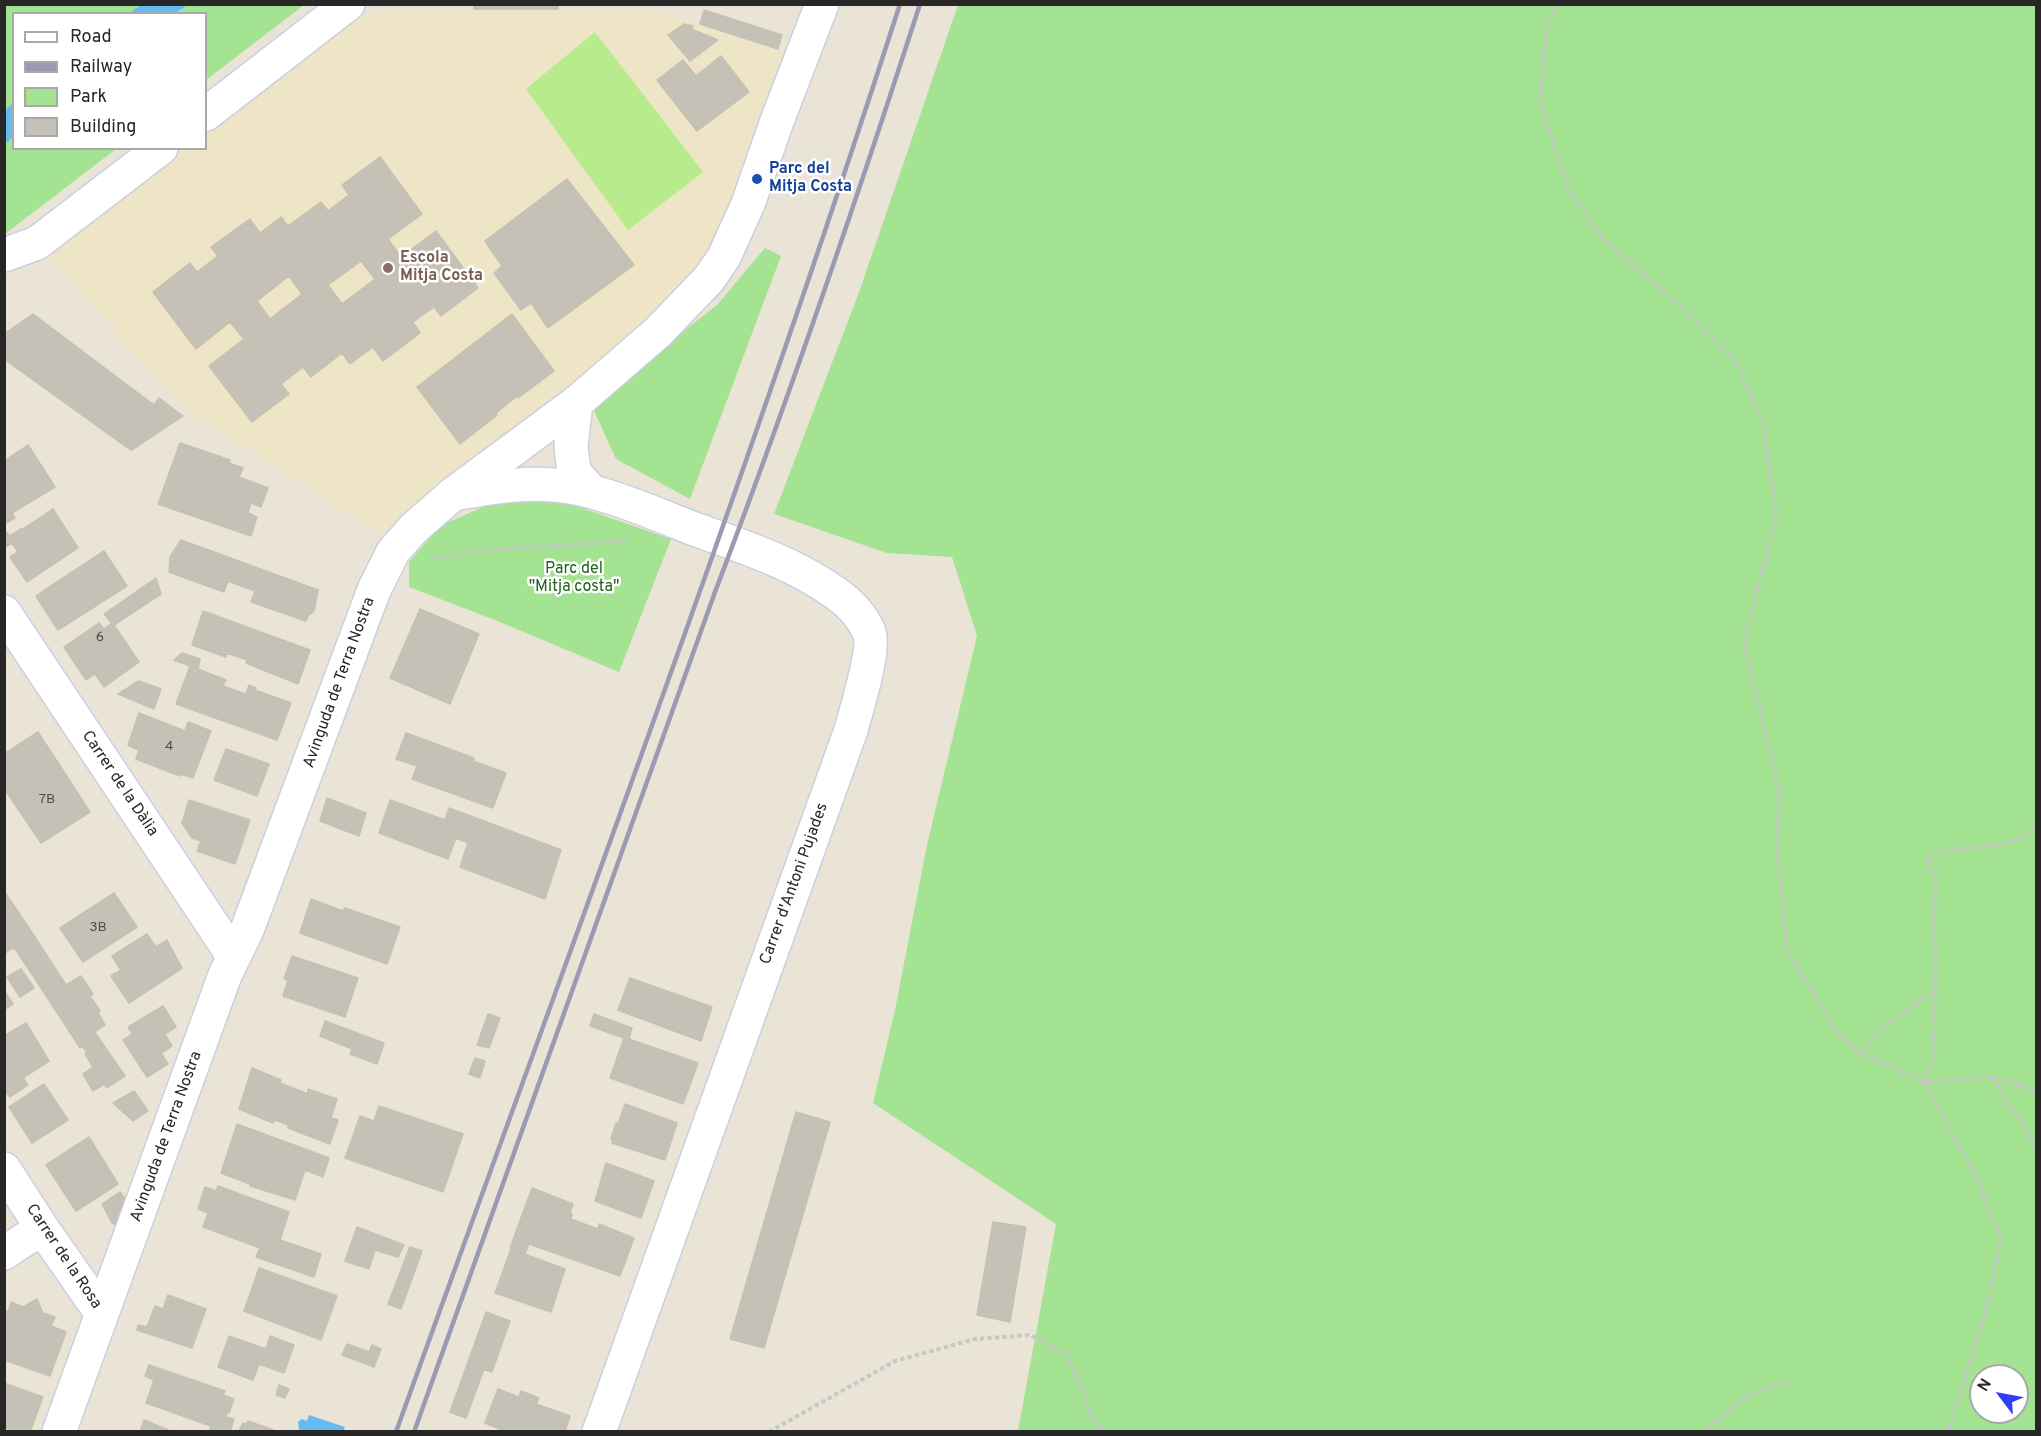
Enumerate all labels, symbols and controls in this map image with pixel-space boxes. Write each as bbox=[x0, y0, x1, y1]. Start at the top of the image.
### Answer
legend bbox=[12, 12, 207, 150]
text: Road bbox=[70, 26, 112, 49]
text: Railway bbox=[70, 56, 132, 79]
text: Park bbox=[70, 86, 107, 109]
text: Building bbox=[70, 116, 136, 139]
place label: Parc del Mitja Costa bbox=[769, 160, 852, 198]
marker: Parc del Mitja Costa bbox=[750, 172, 764, 186]
place label: Escola Mitja Costa bbox=[400, 249, 483, 287]
marker: Escola Mitja Costa bbox=[381, 261, 395, 275]
park label: Parc del "Mitja costa" bbox=[529, 560, 619, 598]
street label: Avinguda de Terra Nostra bbox=[300, 595, 380, 771]
house number: 6 bbox=[96, 630, 104, 646]
street label: Carrer de la Dàlia bbox=[77, 728, 161, 840]
house number: 4 bbox=[165, 739, 173, 755]
house number: 7B bbox=[39, 792, 55, 808]
street label: Carrer d'Antoni Pujades bbox=[757, 801, 833, 967]
house number: 3B bbox=[89, 920, 107, 936]
street label: Avinguda de Terra Nostra bbox=[127, 1049, 207, 1225]
street label: Carrer de la Rosa bbox=[21, 1201, 105, 1313]
north arrow bbox=[1969, 1364, 2029, 1424]
text: N bbox=[1974, 1375, 1997, 1396]

